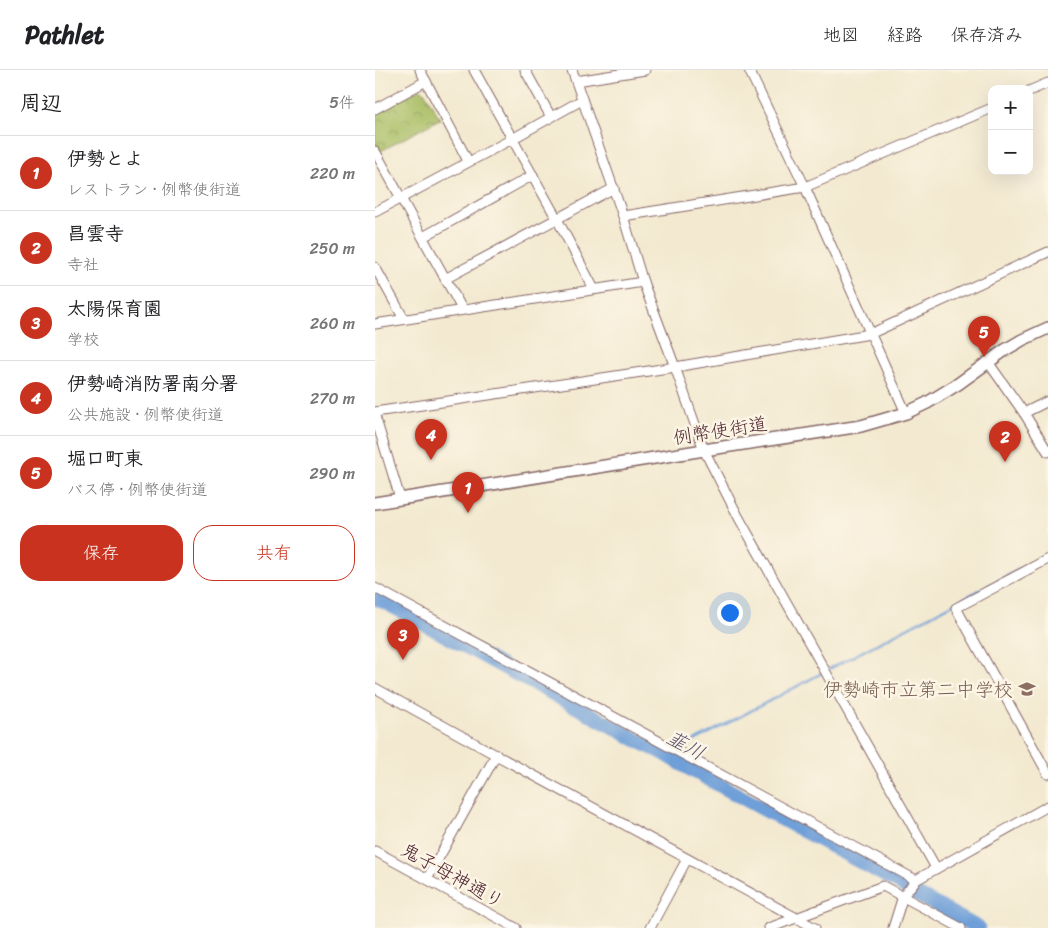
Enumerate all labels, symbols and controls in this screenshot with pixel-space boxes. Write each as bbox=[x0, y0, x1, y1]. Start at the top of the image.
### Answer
text: Pathlet bbox=[25, 14, 104, 56]
text: 地図 bbox=[823, 19, 859, 51]
text: 経路 bbox=[887, 19, 923, 51]
text: 保存済み bbox=[951, 19, 1023, 51]
text: 周辺 bbox=[20, 84, 62, 122]
map controls bbox=[988, 85, 1033, 175]
button: + bbox=[988, 85, 1033, 130]
text: 5件 bbox=[329, 88, 355, 117]
button: − bbox=[988, 130, 1033, 175]
text: 伊勢とよ bbox=[67, 142, 143, 175]
text: 1 bbox=[33, 159, 39, 188]
text: 220 m bbox=[310, 159, 355, 188]
text: レストラン · 例幣使街道 bbox=[67, 175, 241, 204]
text: 昌雲寺 bbox=[67, 217, 124, 250]
text: 2 bbox=[31, 234, 41, 263]
text: 250 m bbox=[309, 234, 355, 263]
text: 寺社 bbox=[67, 250, 99, 279]
text: 太陽保育園 bbox=[67, 292, 162, 325]
text: 3 bbox=[32, 309, 40, 338]
text: 260 m bbox=[310, 309, 355, 338]
pin: 5 bbox=[968, 316, 1000, 357]
text: 学校 bbox=[67, 325, 99, 354]
text: 伊勢崎消防署南分署 bbox=[67, 367, 238, 400]
text: 4 bbox=[31, 384, 41, 413]
text: 270 m bbox=[310, 384, 355, 413]
text: 公共施設 · 例幣使街道 bbox=[67, 400, 224, 429]
street label: 例幣使街道 bbox=[671, 407, 770, 454]
pin: 4 bbox=[415, 419, 447, 460]
pin: 2 bbox=[989, 421, 1021, 462]
text: 堀口町東 bbox=[67, 442, 143, 475]
text: 5 bbox=[31, 459, 41, 488]
text: 290 m bbox=[309, 459, 355, 488]
pin: 1 bbox=[452, 472, 484, 513]
text: バス停 · 例幣使街道 bbox=[67, 475, 208, 504]
button: 保存 bbox=[20, 525, 183, 581]
button: 共有 bbox=[193, 525, 355, 581]
your location bbox=[717, 600, 743, 626]
pin: 3 bbox=[387, 619, 419, 660]
place label: 伊勢崎市立第二中学校 bbox=[823, 673, 1013, 706]
school or university icon: 伊勢崎市立第二中学校 bbox=[1017, 679, 1037, 699]
water label: 韮川 bbox=[660, 720, 712, 770]
street label: 鬼子母神通り bbox=[395, 833, 511, 918]

